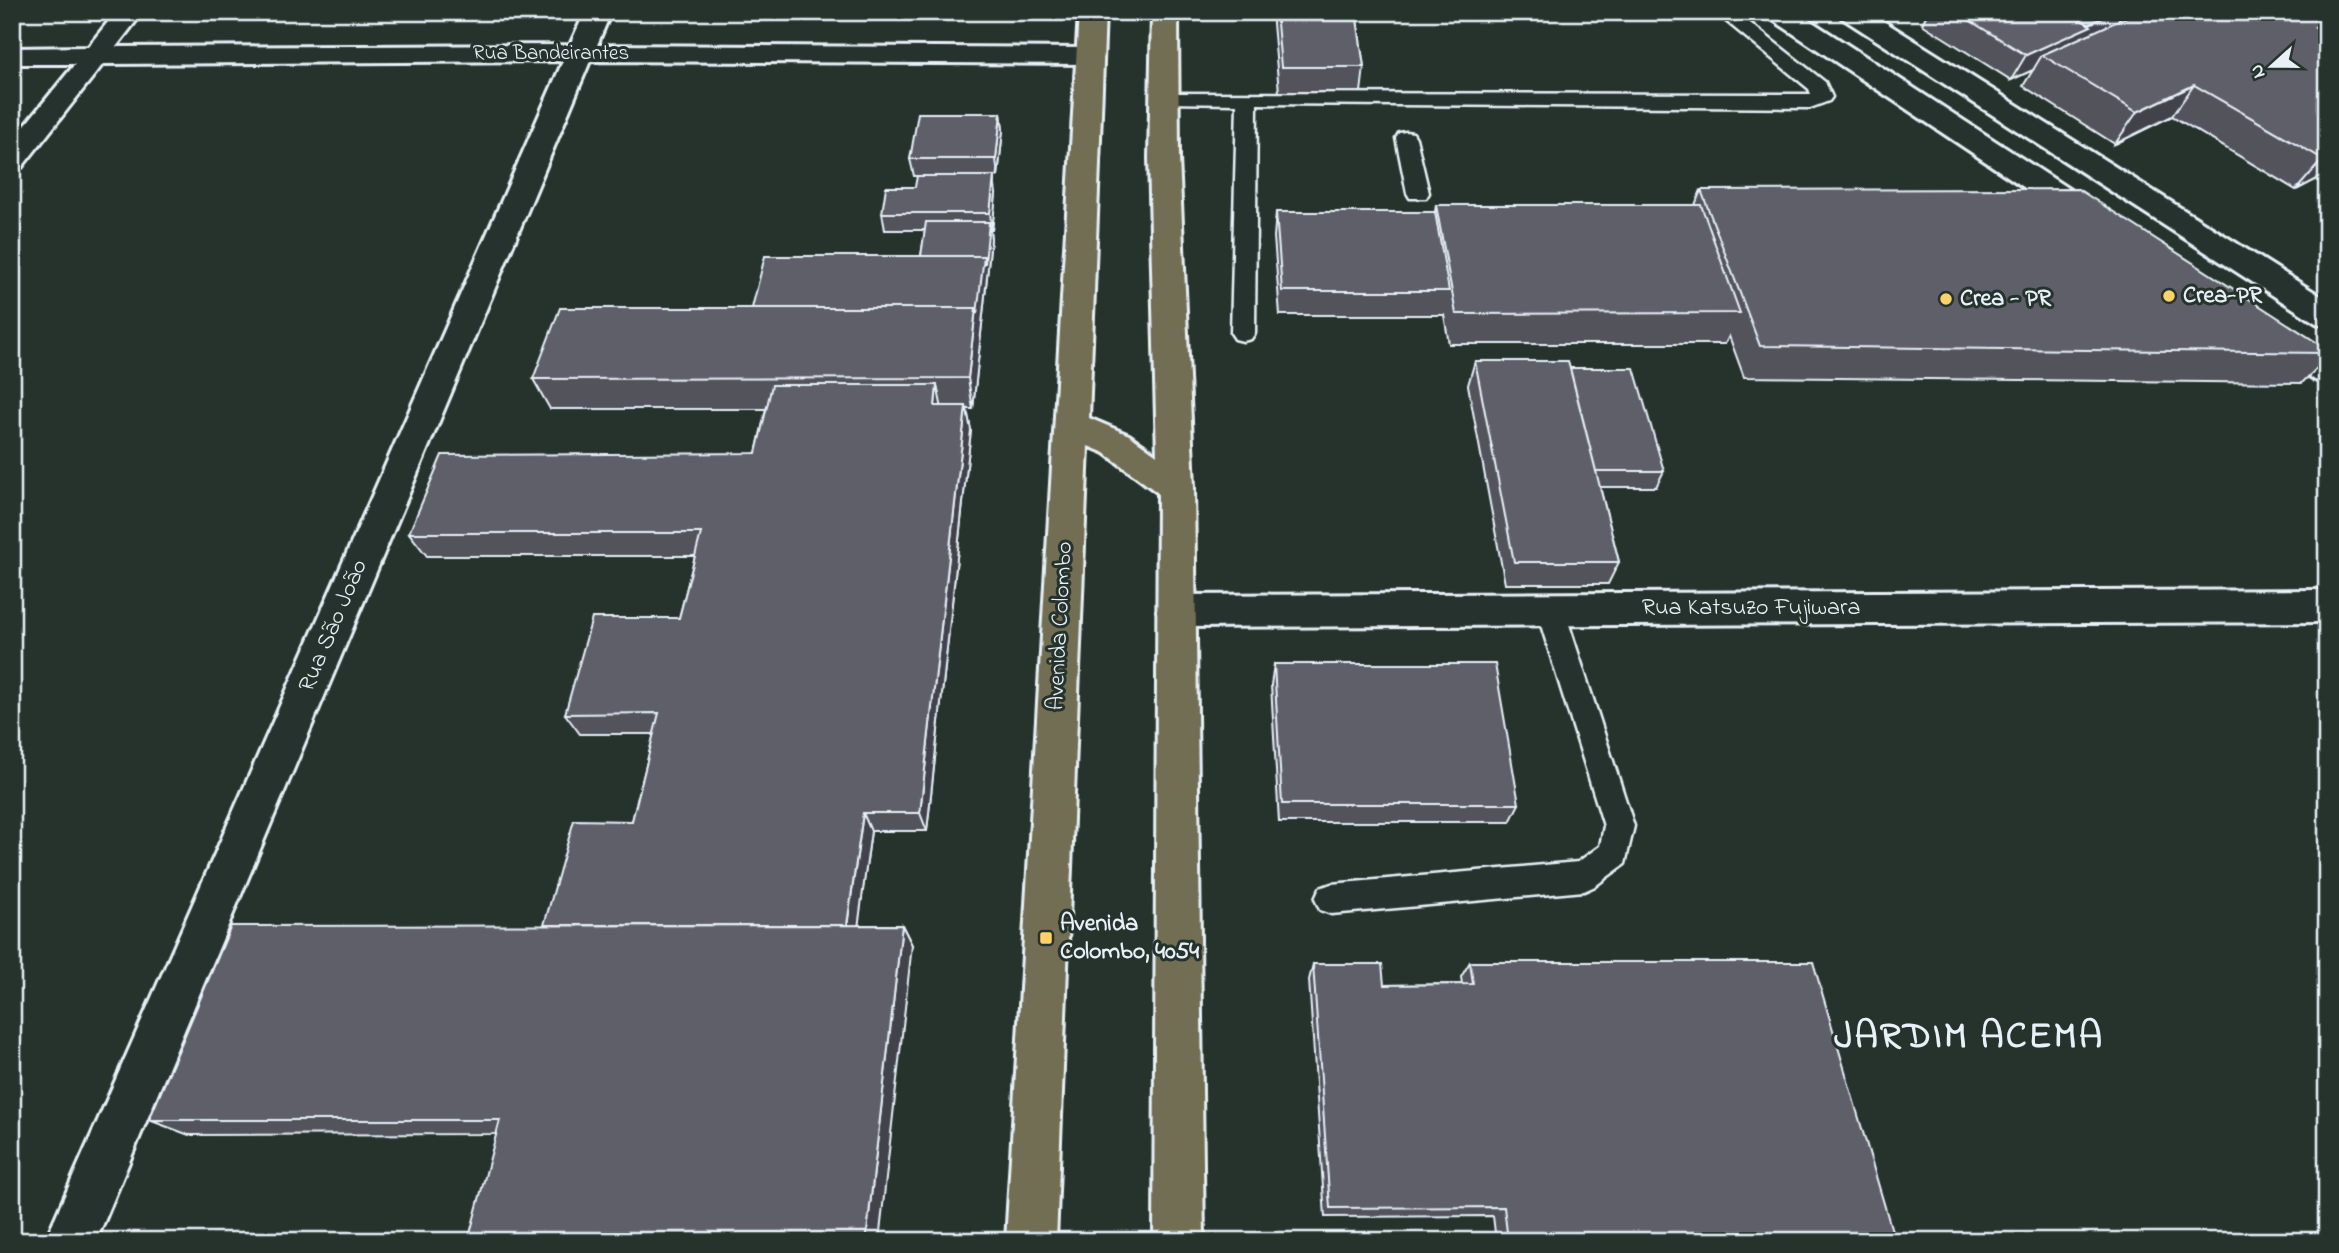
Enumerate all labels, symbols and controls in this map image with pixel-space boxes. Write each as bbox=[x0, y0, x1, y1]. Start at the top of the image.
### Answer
north arrow bbox=[2238, 32, 2308, 102]
street label: Rua Bandeirantes bbox=[473, 39, 629, 69]
text: N bbox=[2243, 60, 2273, 82]
place label: Crea-PR bbox=[2183, 279, 2263, 314]
place label: Crea - PR bbox=[1960, 282, 2052, 317]
marker: Crea-PR bbox=[2161, 288, 2177, 304]
marker: Crea - PR bbox=[1938, 291, 1954, 307]
street label: Avenida Colombo bbox=[1039, 541, 1083, 711]
street label: Rua São João bbox=[290, 554, 378, 698]
street label: Rua Katsuzo Fujiwara bbox=[1642, 591, 1860, 626]
place label: Avenida Colombo, 4054 bbox=[1060, 907, 1199, 970]
marker: Avenida Colombo, 4054 bbox=[1038, 930, 1054, 946]
district label: JARDIM ACEMA bbox=[1834, 1010, 2104, 1066]

